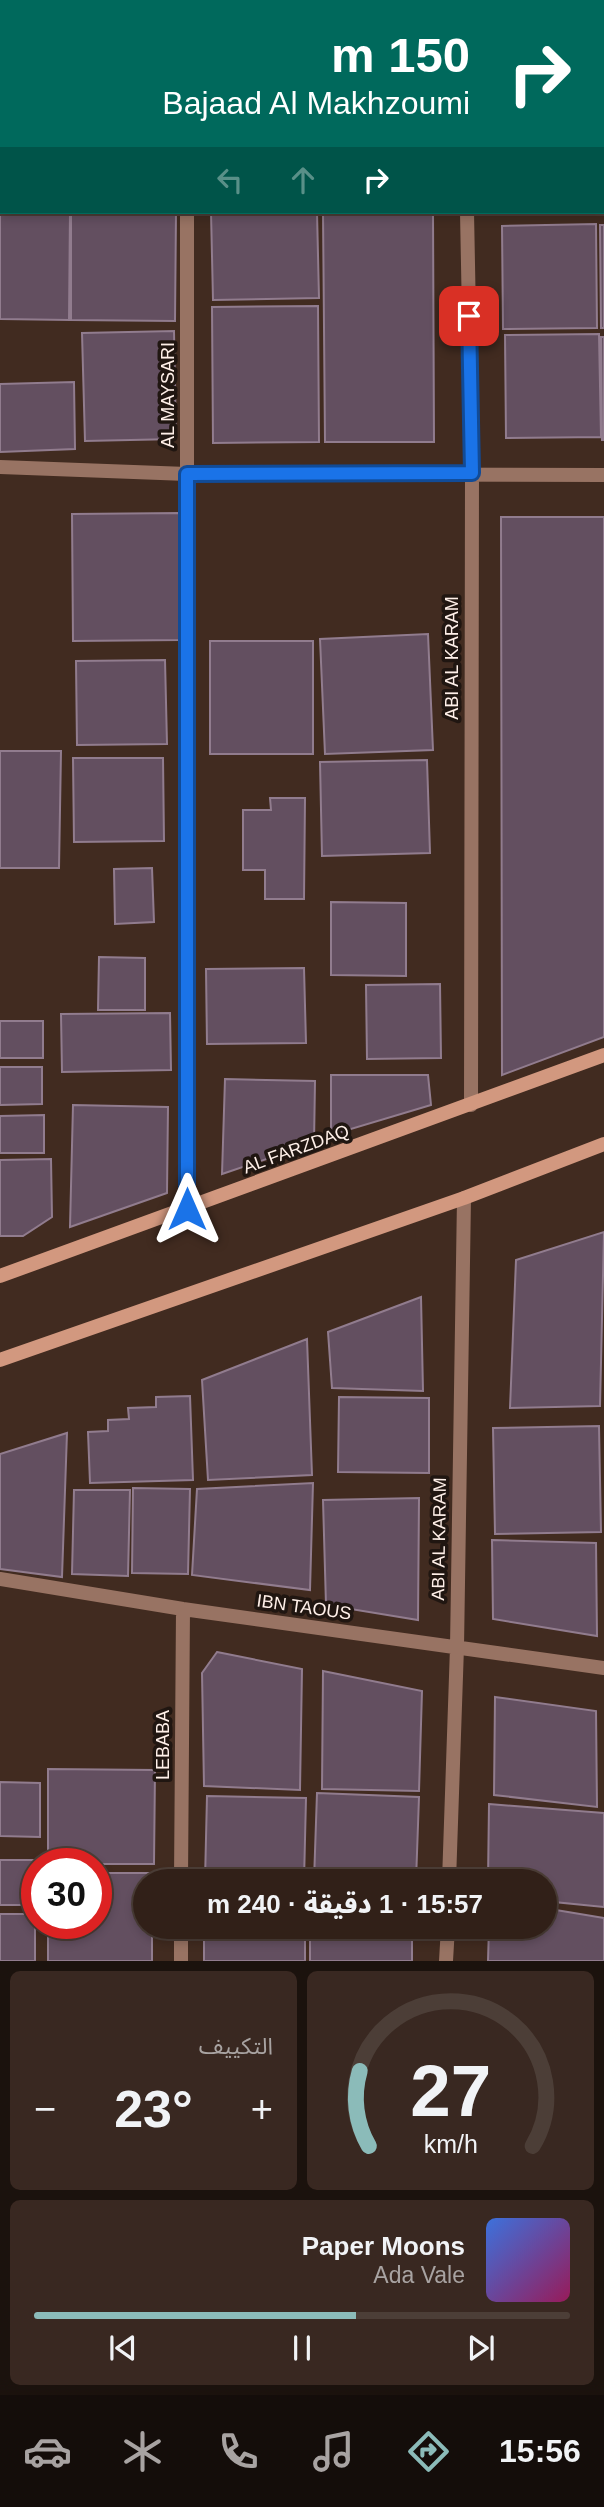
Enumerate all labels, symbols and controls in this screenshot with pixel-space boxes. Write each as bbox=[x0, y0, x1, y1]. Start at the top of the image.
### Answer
text: 150 m bbox=[331, 28, 470, 82]
icon: right bbox=[494, 28, 585, 119]
text: Bajaad Al Makhzoumi bbox=[162, 85, 470, 121]
icon: left bbox=[211, 161, 249, 199]
icon: ahead bbox=[284, 161, 322, 199]
icon: right bbox=[357, 161, 395, 199]
pin bbox=[439, 286, 499, 346]
icon: arrive bbox=[450, 297, 488, 335]
street label: AL MAYSARI bbox=[158, 342, 178, 448]
street label: ABI AL KARAM bbox=[442, 596, 462, 720]
street label: AL FARZDAQ bbox=[240, 1121, 352, 1177]
position arrow bbox=[150, 1172, 224, 1246]
street label: ABI AL KARAM bbox=[428, 1477, 450, 1601]
street label: IBN TAOUS bbox=[255, 1590, 353, 1624]
street label: LEBABA bbox=[153, 1710, 173, 1780]
speed limit sign: 30 bbox=[21, 1848, 112, 1939]
text: 15:57 · 1 دقيقة · 240 m bbox=[207, 1889, 483, 1919]
text: التكييف bbox=[199, 2033, 273, 2059]
text: 27 bbox=[410, 2051, 491, 2132]
text: 23° bbox=[114, 2080, 193, 2138]
text: − bbox=[34, 2088, 56, 2130]
text: + bbox=[251, 2088, 273, 2130]
text: km/h bbox=[423, 2130, 478, 2158]
text: Paper Moons bbox=[302, 2231, 465, 2261]
text: Ada Vale bbox=[373, 2262, 465, 2288]
icon: previous bbox=[104, 2329, 142, 2367]
icon: pause bbox=[283, 2329, 321, 2367]
icon: next bbox=[462, 2329, 500, 2367]
icon: car bbox=[23, 2427, 72, 2476]
icon: climate bbox=[118, 2427, 167, 2476]
icon: phone bbox=[214, 2427, 263, 2476]
icon: music bbox=[309, 2427, 358, 2476]
icon: directions bbox=[404, 2427, 453, 2476]
text: 15:56 bbox=[499, 2433, 581, 2469]

